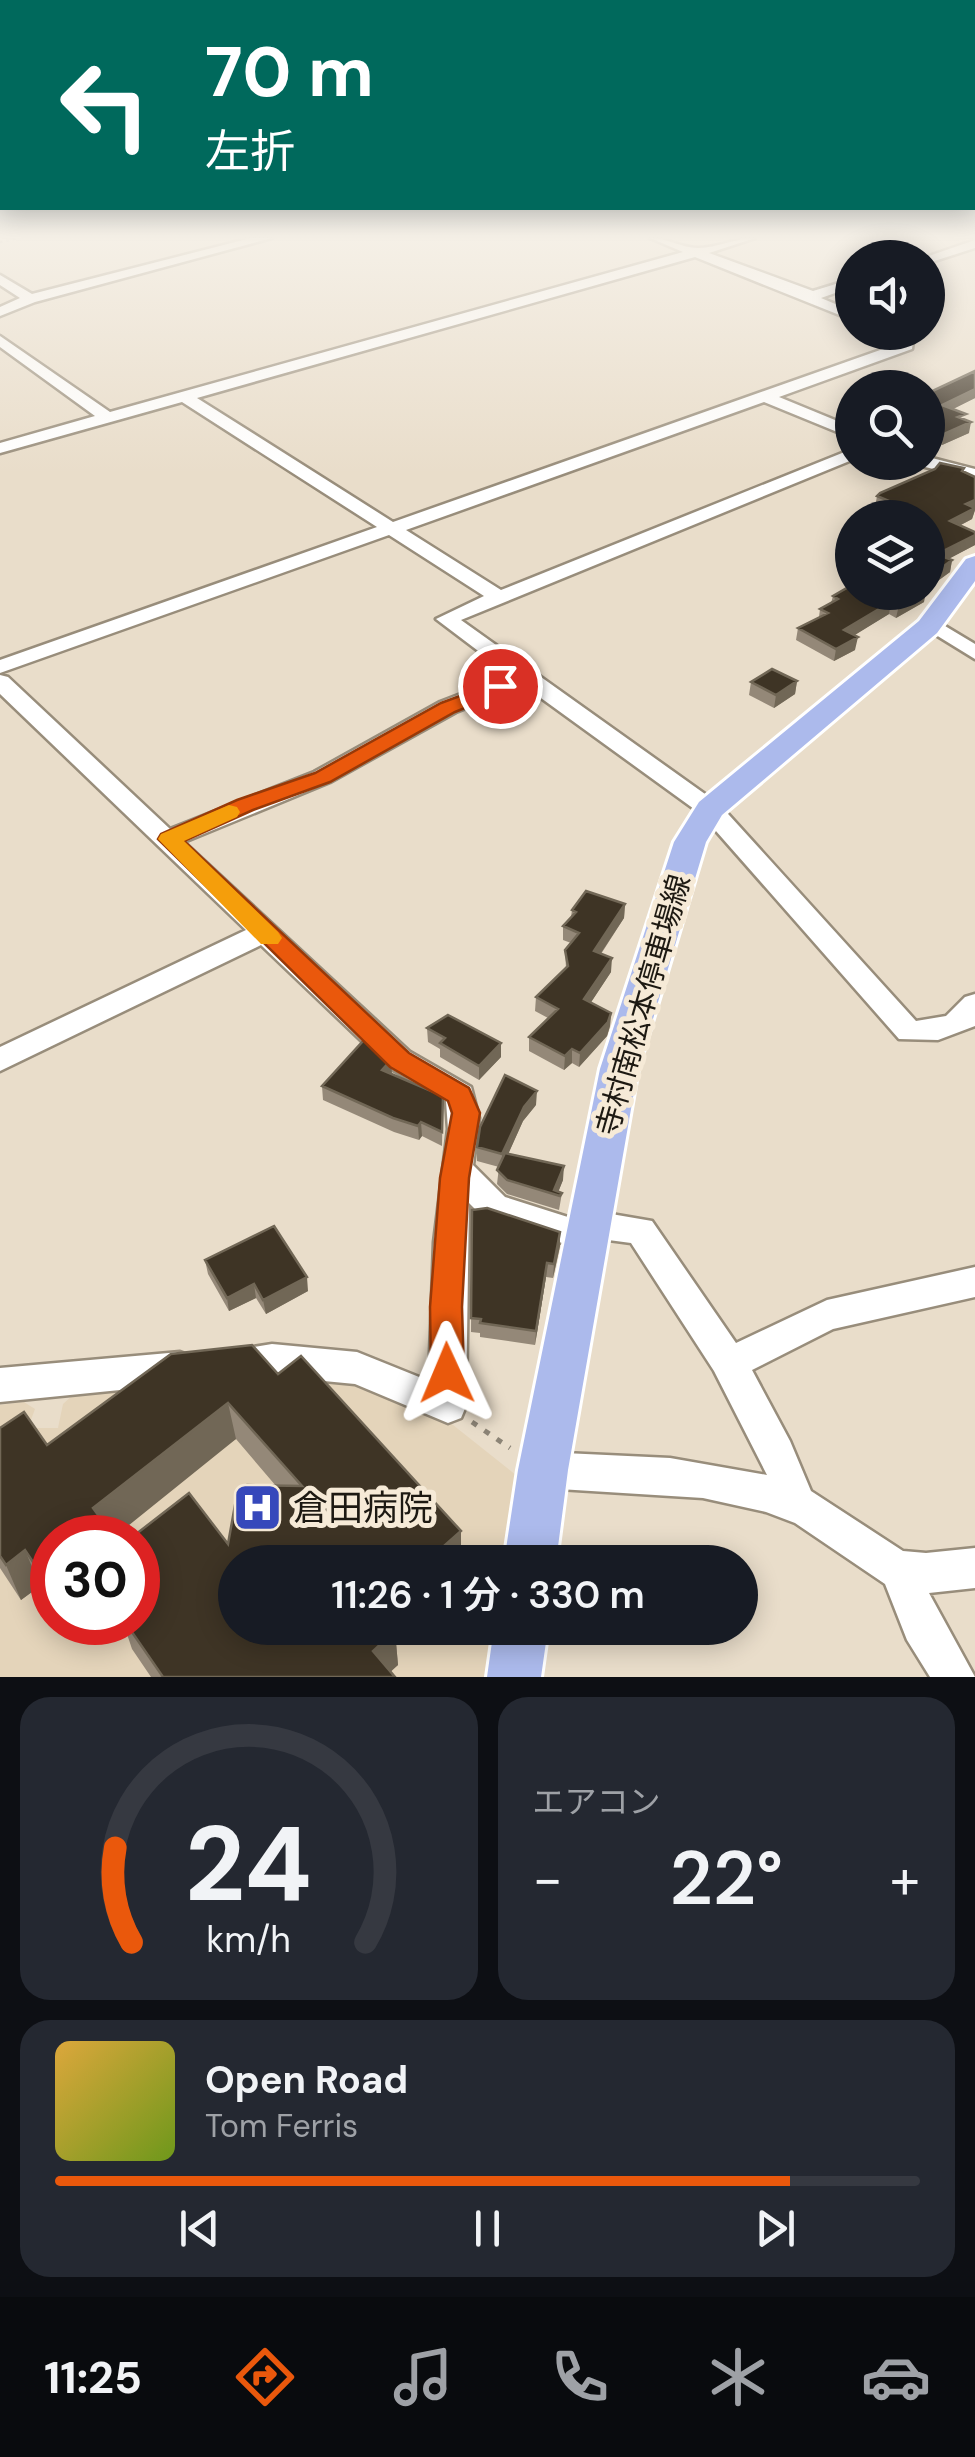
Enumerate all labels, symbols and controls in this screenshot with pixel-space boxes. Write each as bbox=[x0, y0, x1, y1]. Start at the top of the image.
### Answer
text: 70 m bbox=[205, 27, 374, 118]
icon: left bbox=[40, 40, 170, 170]
text: 左折 bbox=[205, 122, 295, 181]
map controls bbox=[835, 240, 945, 610]
button: sound bbox=[835, 240, 945, 350]
button: search bbox=[835, 370, 945, 480]
button: layers bbox=[835, 500, 945, 610]
pin bbox=[458, 644, 543, 729]
icon: arrive bbox=[473, 659, 528, 714]
street label: 寺村南松本停車場線 bbox=[587, 870, 699, 1140]
position arrow bbox=[395, 1321, 499, 1425]
hospital icon: 倉田病院 bbox=[232, 1482, 284, 1534]
place label: 倉田病院 bbox=[293, 1485, 433, 1531]
speed limit sign: 30 bbox=[30, 1515, 160, 1645]
text: 11:26 · 1 分 · 330 m bbox=[331, 1570, 645, 1620]
text: エアコン bbox=[533, 1781, 661, 1823]
text: 24 bbox=[185, 1797, 312, 1932]
text: 22° bbox=[670, 1830, 783, 1927]
text: − bbox=[533, 1843, 563, 1915]
text: + bbox=[890, 1843, 920, 1915]
text: km/h bbox=[207, 1917, 291, 1963]
text: Open Road bbox=[205, 2055, 408, 2105]
text: Tom Ferris bbox=[205, 2105, 358, 2147]
icon: previous bbox=[172, 2201, 227, 2256]
icon: pause bbox=[460, 2201, 515, 2256]
icon: next bbox=[748, 2201, 803, 2256]
icon: directions bbox=[230, 2342, 300, 2412]
icon: music bbox=[388, 2342, 458, 2412]
icon: phone bbox=[545, 2342, 615, 2412]
icon: climate bbox=[703, 2342, 773, 2412]
icon: car bbox=[861, 2342, 931, 2412]
text: 11:25 bbox=[44, 2348, 142, 2407]

